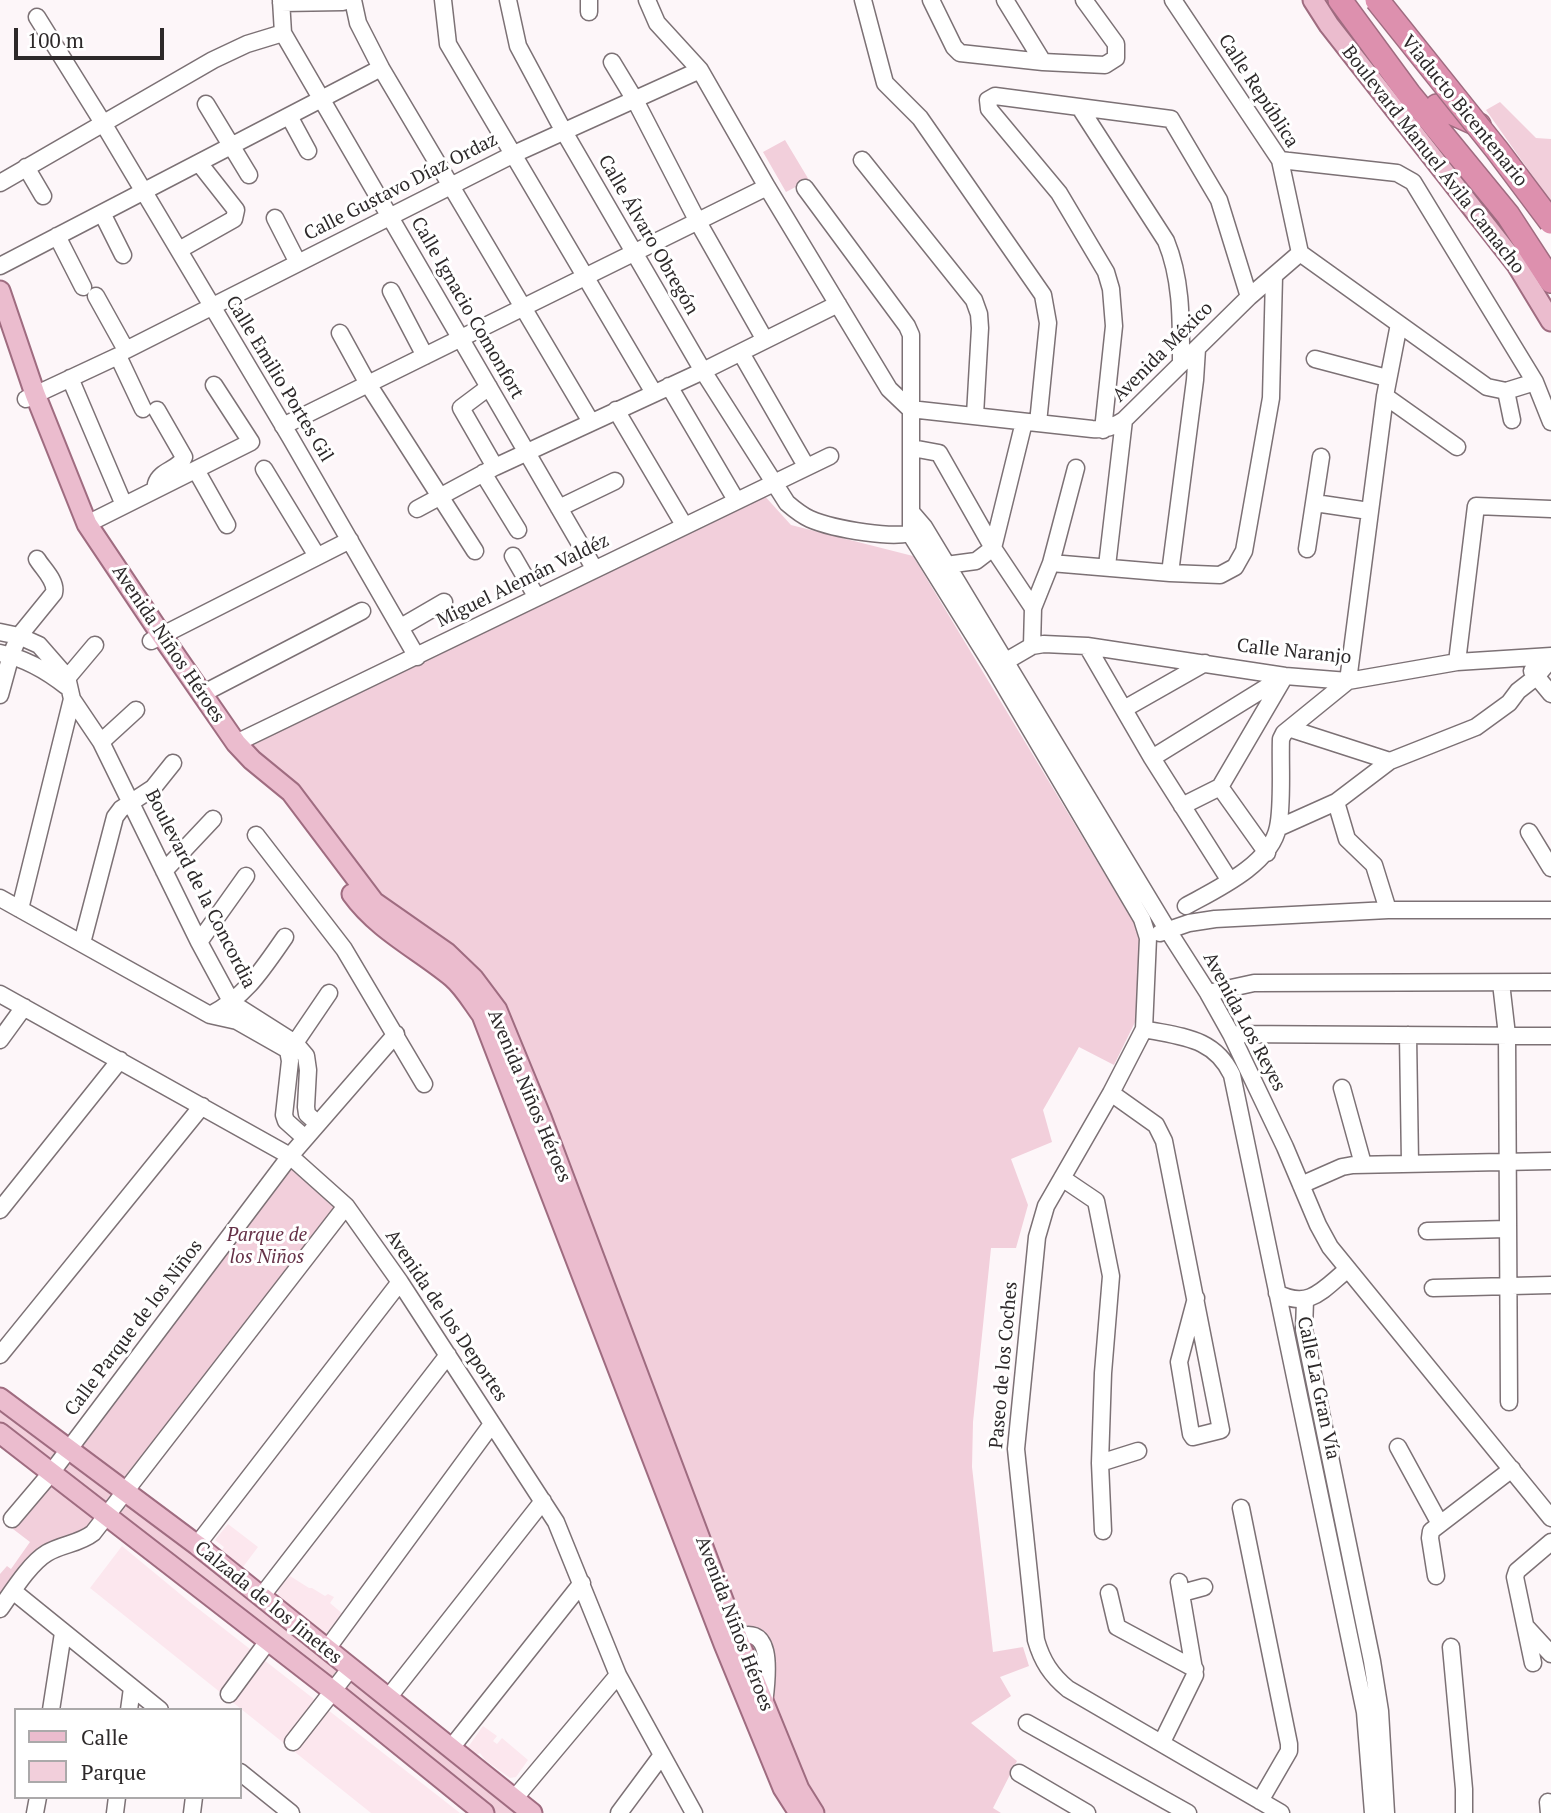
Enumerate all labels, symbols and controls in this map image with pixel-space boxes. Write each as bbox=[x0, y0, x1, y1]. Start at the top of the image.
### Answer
scale bar bbox=[18, 14, 168, 58]
text: 100 m bbox=[27, 26, 84, 54]
street label: Calle República bbox=[1213, 30, 1303, 152]
street label: Viaducto Bicentenario bbox=[1396, 31, 1532, 191]
street label: Boulevard Manuel Ávila Camacho bbox=[1337, 41, 1529, 279]
street label: Calle Gustavo Díaz Ordaz bbox=[300, 128, 502, 246]
street label: Calle Álvaro Obregón bbox=[593, 151, 703, 319]
street label: Calle Ignacio Comonfort bbox=[406, 213, 528, 403]
street label: Calle Emilio Portes Gil bbox=[220, 292, 338, 466]
street label: Avenida México bbox=[1108, 297, 1218, 407]
street label: Miguel Alemán Valdéz bbox=[433, 529, 613, 633]
street label: Avenida Niños Héroes bbox=[107, 561, 229, 727]
street label: Calle Naranjo bbox=[1236, 635, 1352, 669]
street label: Boulevard de la Concordia bbox=[140, 786, 260, 992]
street label: Avenida Los Reyes bbox=[1198, 949, 1290, 1095]
street label: Avenida Niños Héroes bbox=[482, 1006, 576, 1186]
park label: Parque de los Niños bbox=[227, 1225, 307, 1269]
street label: Avenida de los Deportes bbox=[380, 1226, 512, 1406]
street label: Calle Parque de los Niños bbox=[60, 1235, 208, 1421]
street label: Paseo de los Coches bbox=[985, 1280, 1023, 1450]
street label: Calle La Gran Vía bbox=[1292, 1314, 1344, 1462]
street label: Avenida Niños Héroes bbox=[690, 1533, 778, 1715]
street label: Calzada de los Jinetes bbox=[190, 1537, 346, 1669]
legend bbox=[14, 1708, 242, 1799]
text: Calle bbox=[81, 1723, 128, 1751]
text: Parque bbox=[81, 1758, 146, 1786]

